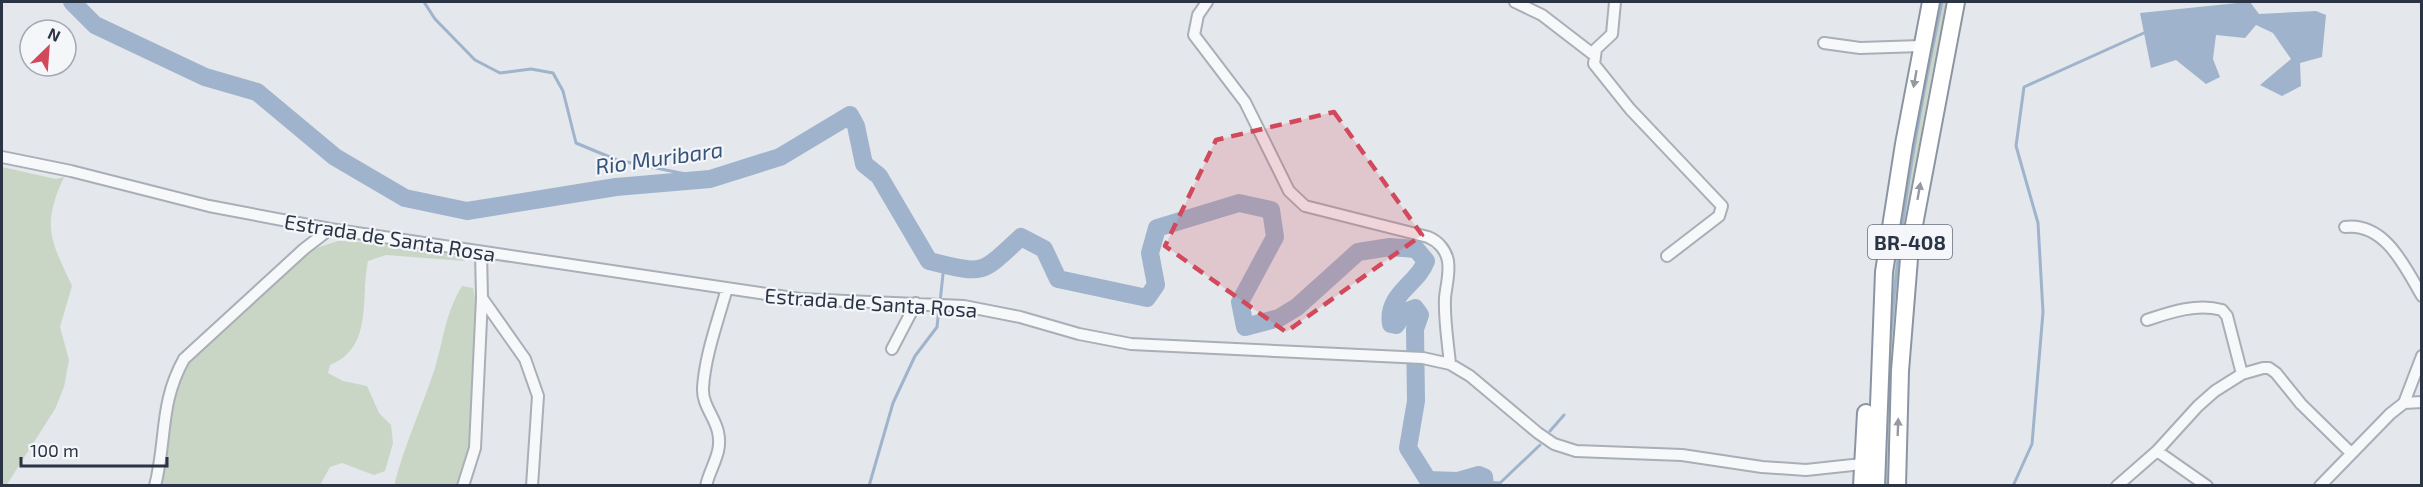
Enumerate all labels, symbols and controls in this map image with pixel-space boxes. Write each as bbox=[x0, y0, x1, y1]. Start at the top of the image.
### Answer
north arrow bbox=[18, 18, 78, 78]
text: N bbox=[45, 23, 64, 45]
one-way arrow bbox=[1910, 70, 1919, 89]
water label: Rio Muribara bbox=[594, 135, 724, 179]
one-way arrow bbox=[1915, 182, 1924, 201]
street label: Estrada de Santa Rosa bbox=[283, 208, 497, 266]
road number: BR-408 bbox=[1868, 225, 1952, 259]
street label: Estrada de Santa Rosa bbox=[764, 282, 978, 322]
one-way arrow bbox=[1894, 418, 1903, 437]
scale bar bbox=[21, 430, 166, 468]
text: 100 m bbox=[30, 439, 79, 461]

